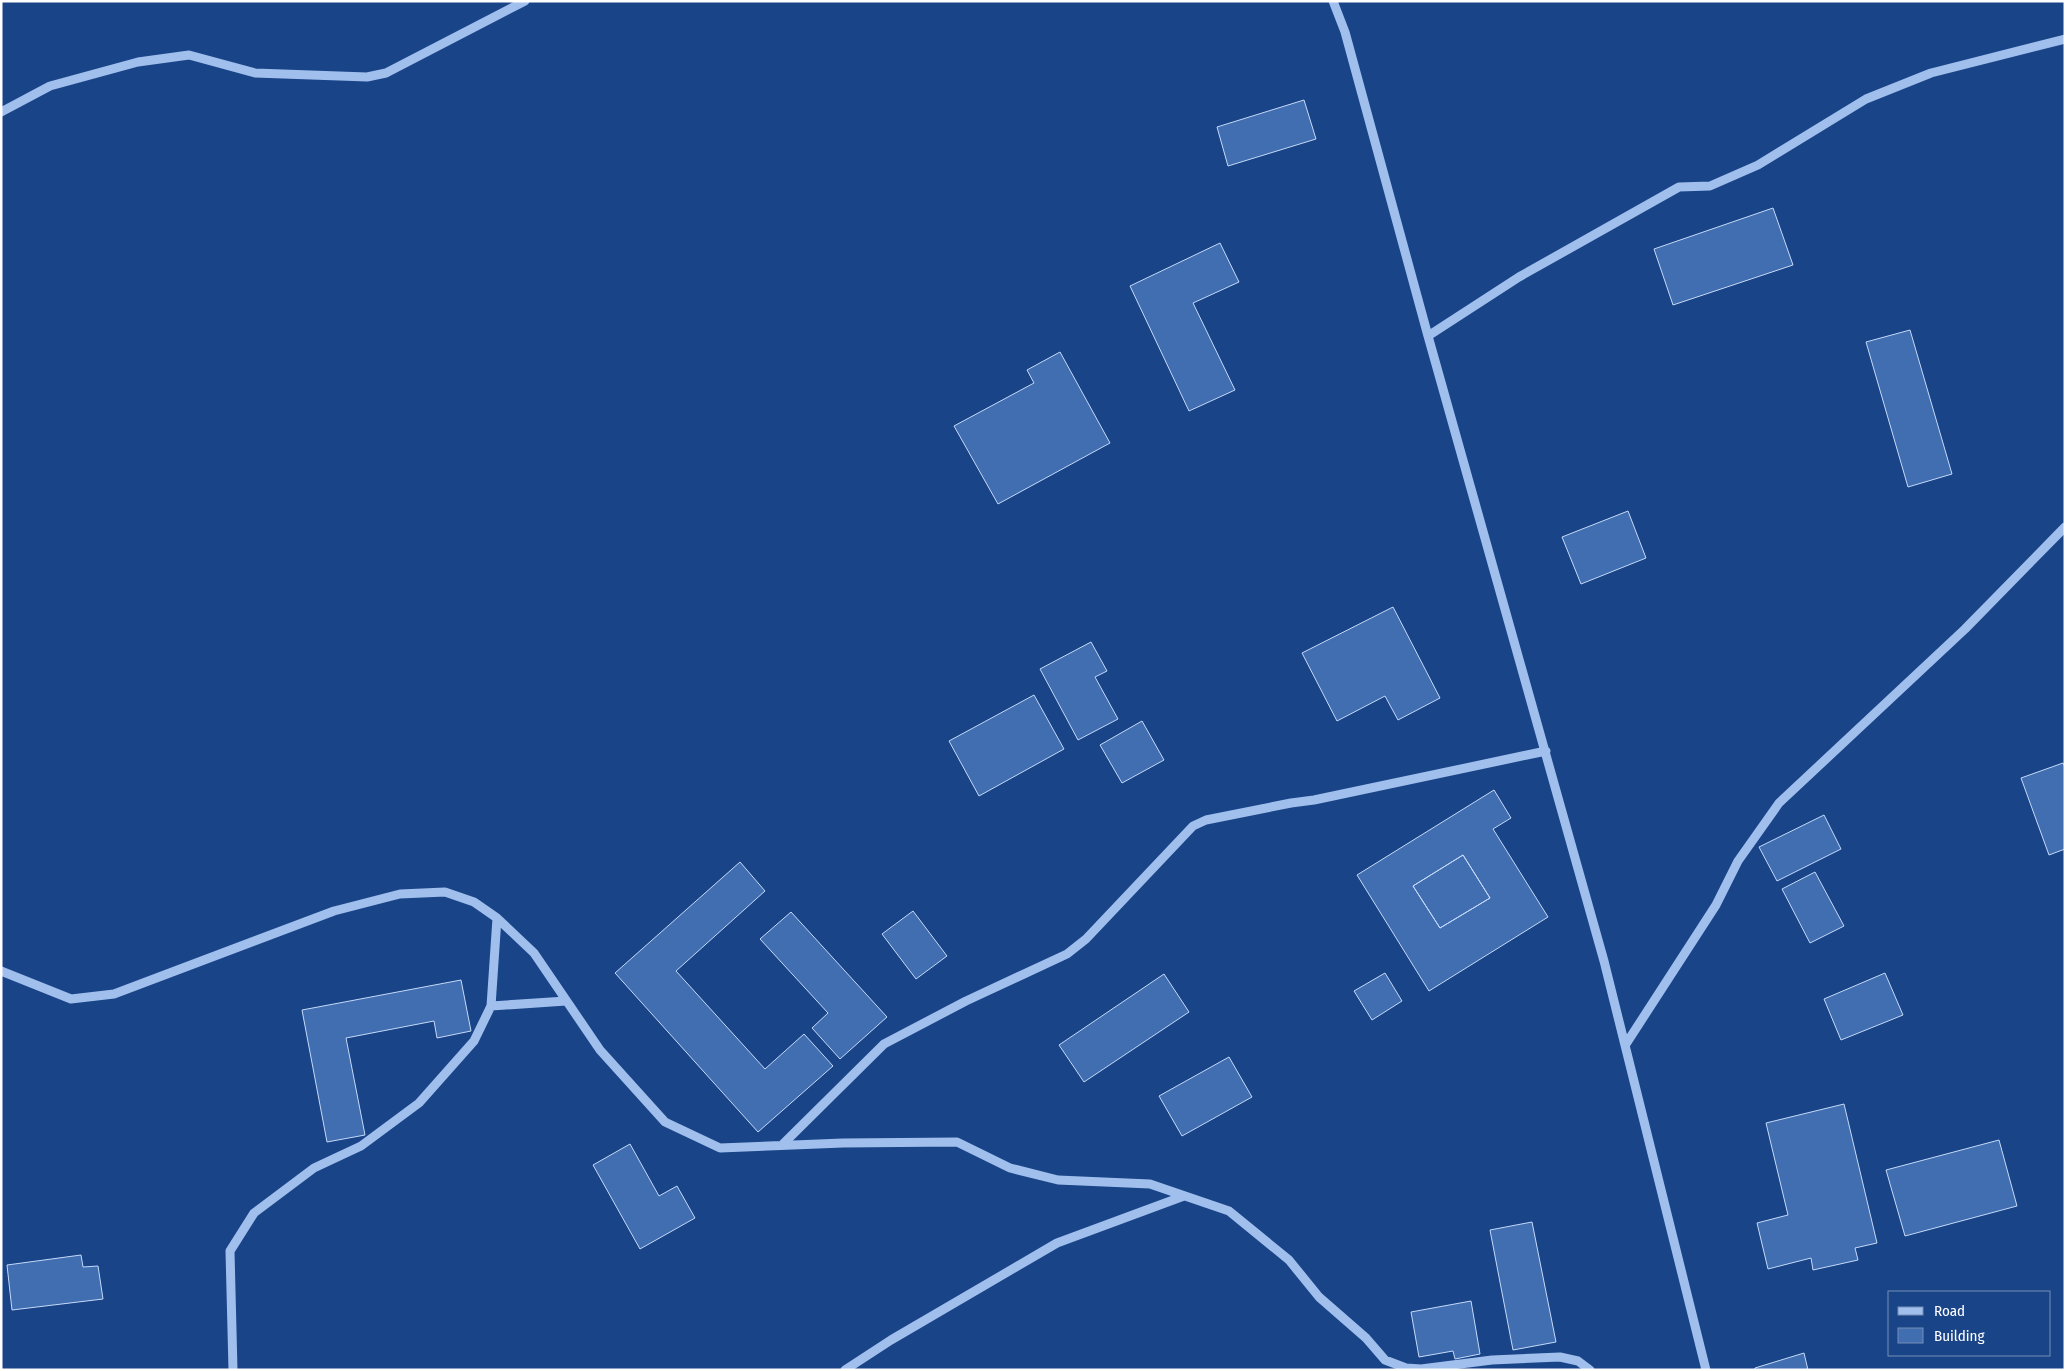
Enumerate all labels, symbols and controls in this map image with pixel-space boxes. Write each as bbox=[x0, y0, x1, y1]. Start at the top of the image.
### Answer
legend bbox=[1888, 1291, 2051, 1356]
text: Road bbox=[1934, 1302, 1965, 1320]
text: Building bbox=[1934, 1327, 1985, 1345]

